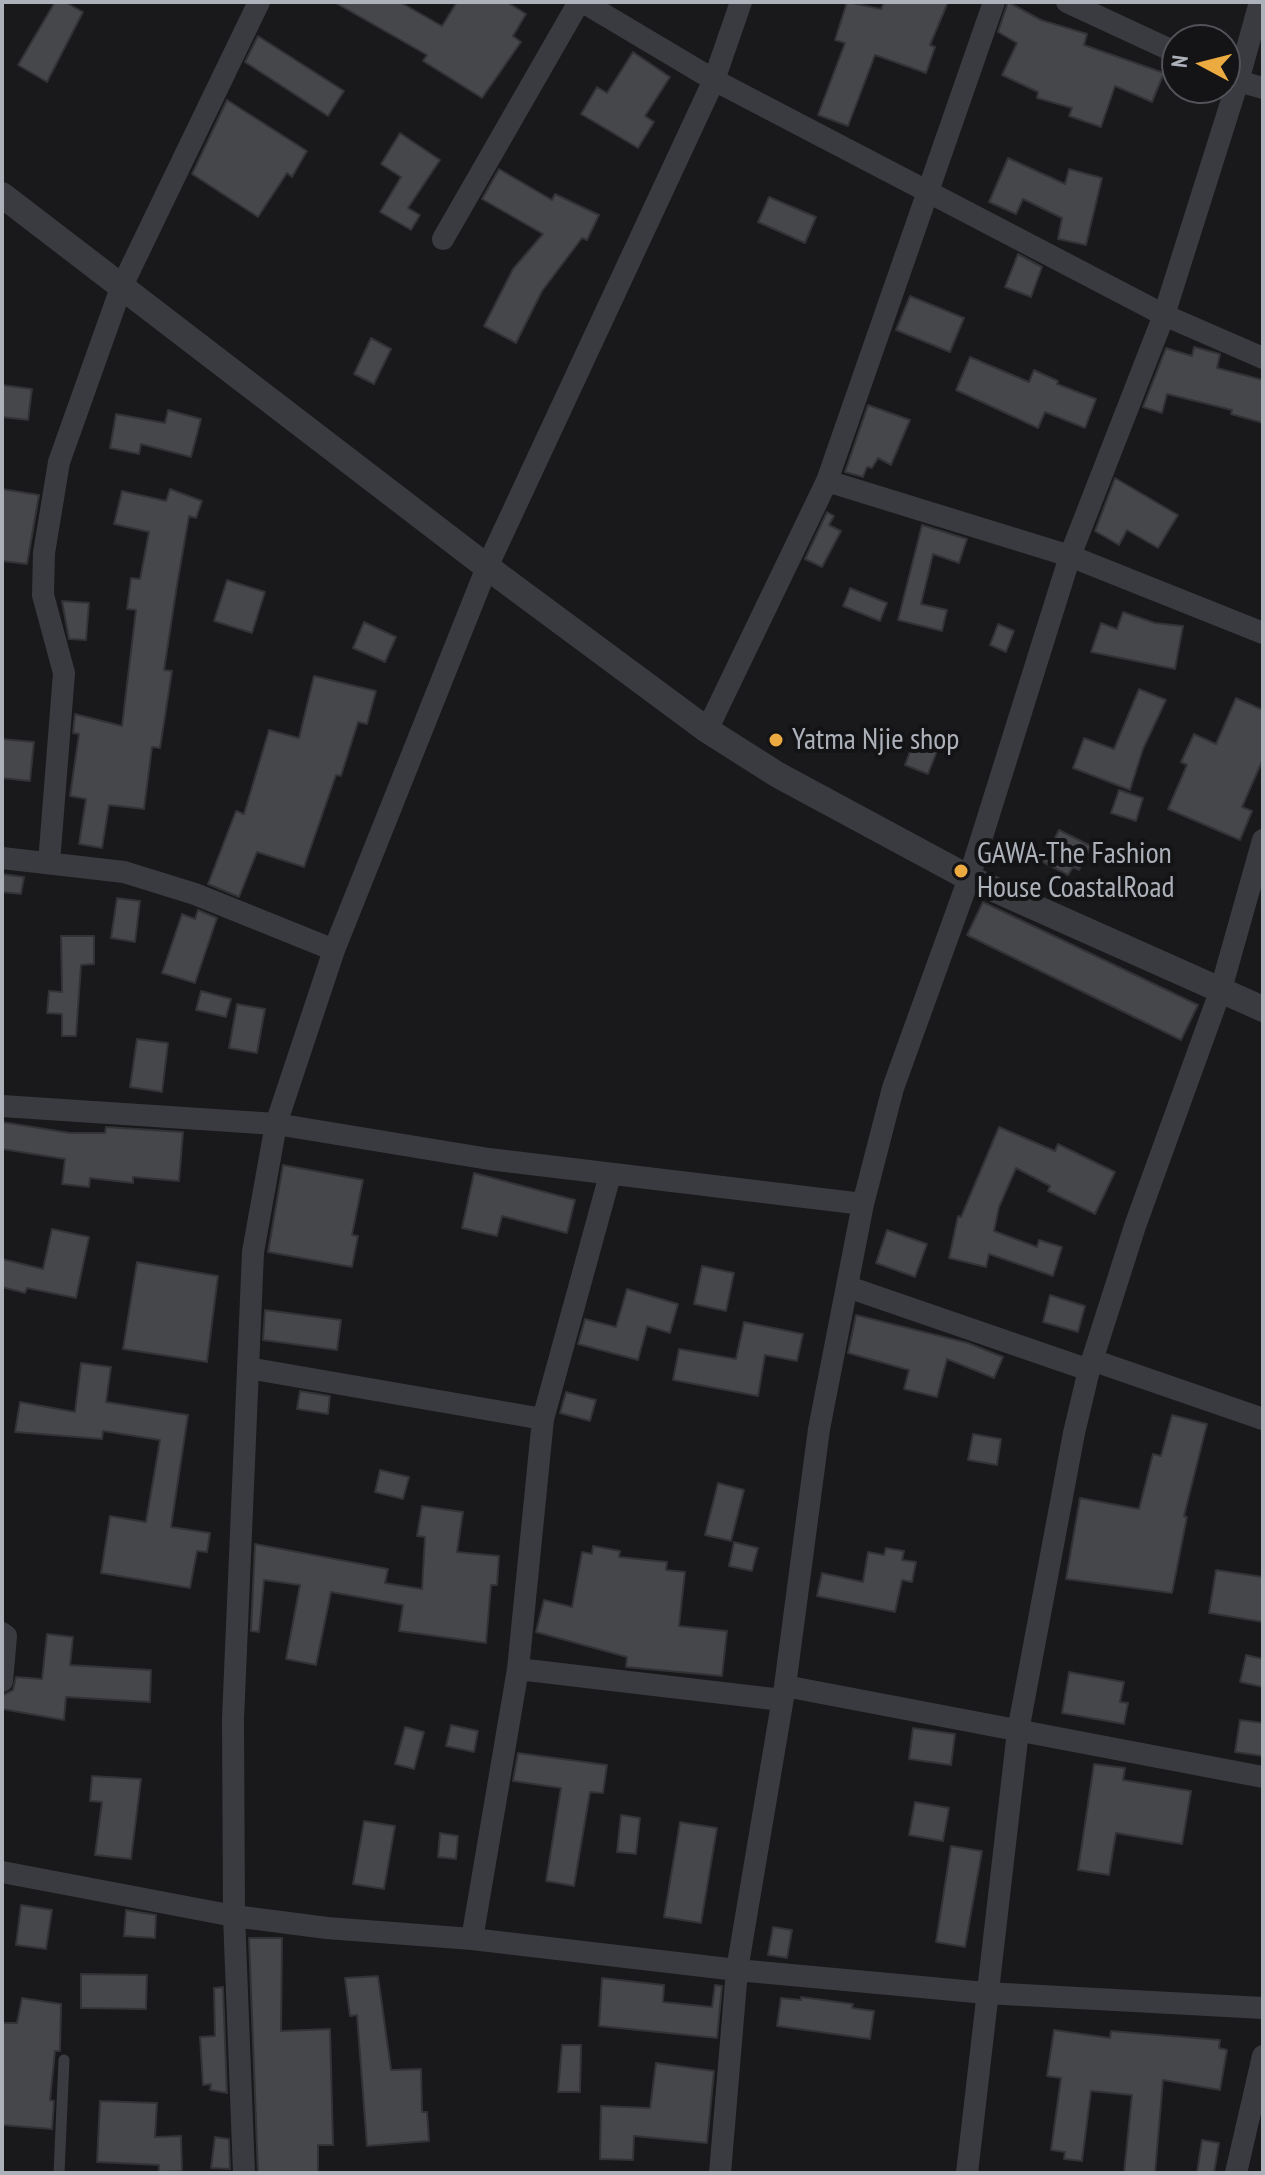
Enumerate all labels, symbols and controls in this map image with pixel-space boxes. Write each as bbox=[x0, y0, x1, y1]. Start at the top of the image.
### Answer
north arrow bbox=[1161, 24, 1241, 104]
text: N bbox=[1165, 54, 1194, 69]
place label: Yatma Njie shop bbox=[792, 722, 959, 758]
marker: Yatma Njie shop bbox=[767, 731, 785, 749]
place label: GAWA-The Fashion House CoastalRoad bbox=[977, 836, 1174, 906]
marker: GAWA-The Fashion House CoastalRoad bbox=[952, 862, 970, 880]

